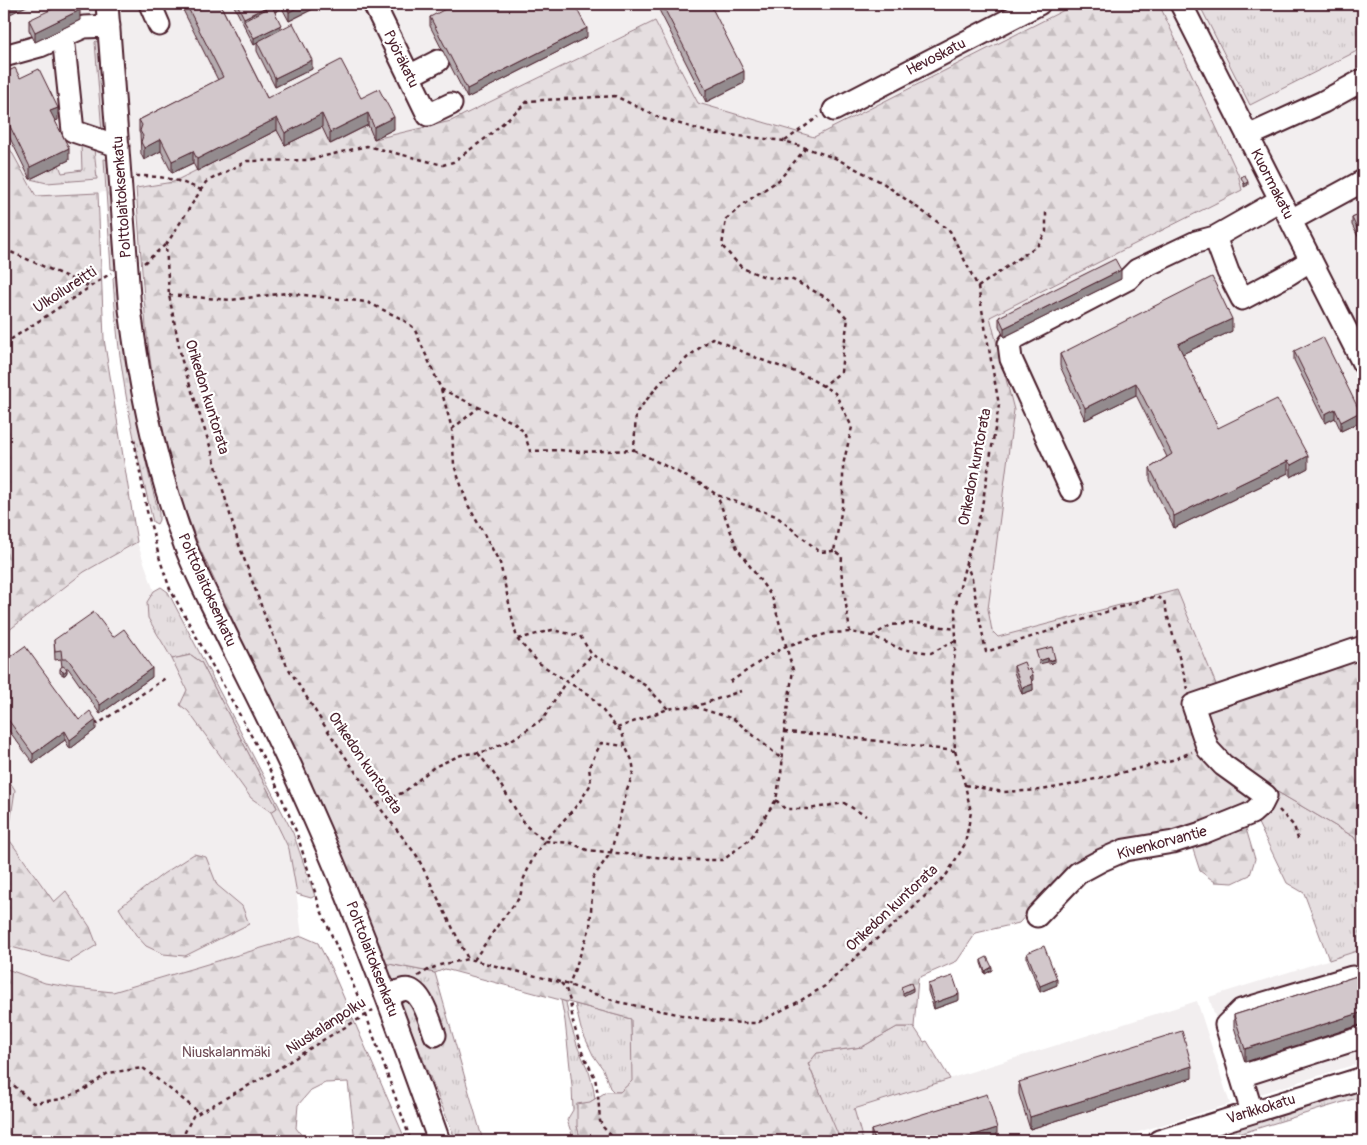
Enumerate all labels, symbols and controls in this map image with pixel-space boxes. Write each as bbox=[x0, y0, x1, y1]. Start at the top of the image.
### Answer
street label: Pyöräkatu bbox=[379, 27, 423, 91]
street label: Hevoskatu bbox=[903, 34, 969, 80]
street label: Polttolaitoksenkatu bbox=[108, 135, 136, 259]
street label: Kuormakatu bbox=[1246, 146, 1298, 222]
street label: Ulkoilureitti bbox=[30, 262, 100, 317]
street label: Orikedon kuntorata bbox=[181, 337, 233, 457]
street label: Orikedon kuntorata bbox=[954, 407, 996, 527]
street label: Polttolaitoksenkatu bbox=[173, 530, 241, 650]
street label: Orikedon kuntorata bbox=[324, 708, 406, 818]
street label: Kivenkorvantie bbox=[1115, 822, 1209, 864]
street label: Orikedon kuntorata bbox=[842, 860, 942, 956]
street label: Polttolaitoksenkatu bbox=[341, 899, 403, 1019]
street label: Niuskalanpolku bbox=[283, 993, 369, 1059]
park label: Niuskalanmäki bbox=[182, 1043, 270, 1062]
street label: Varikkokatu bbox=[1224, 1090, 1298, 1128]

